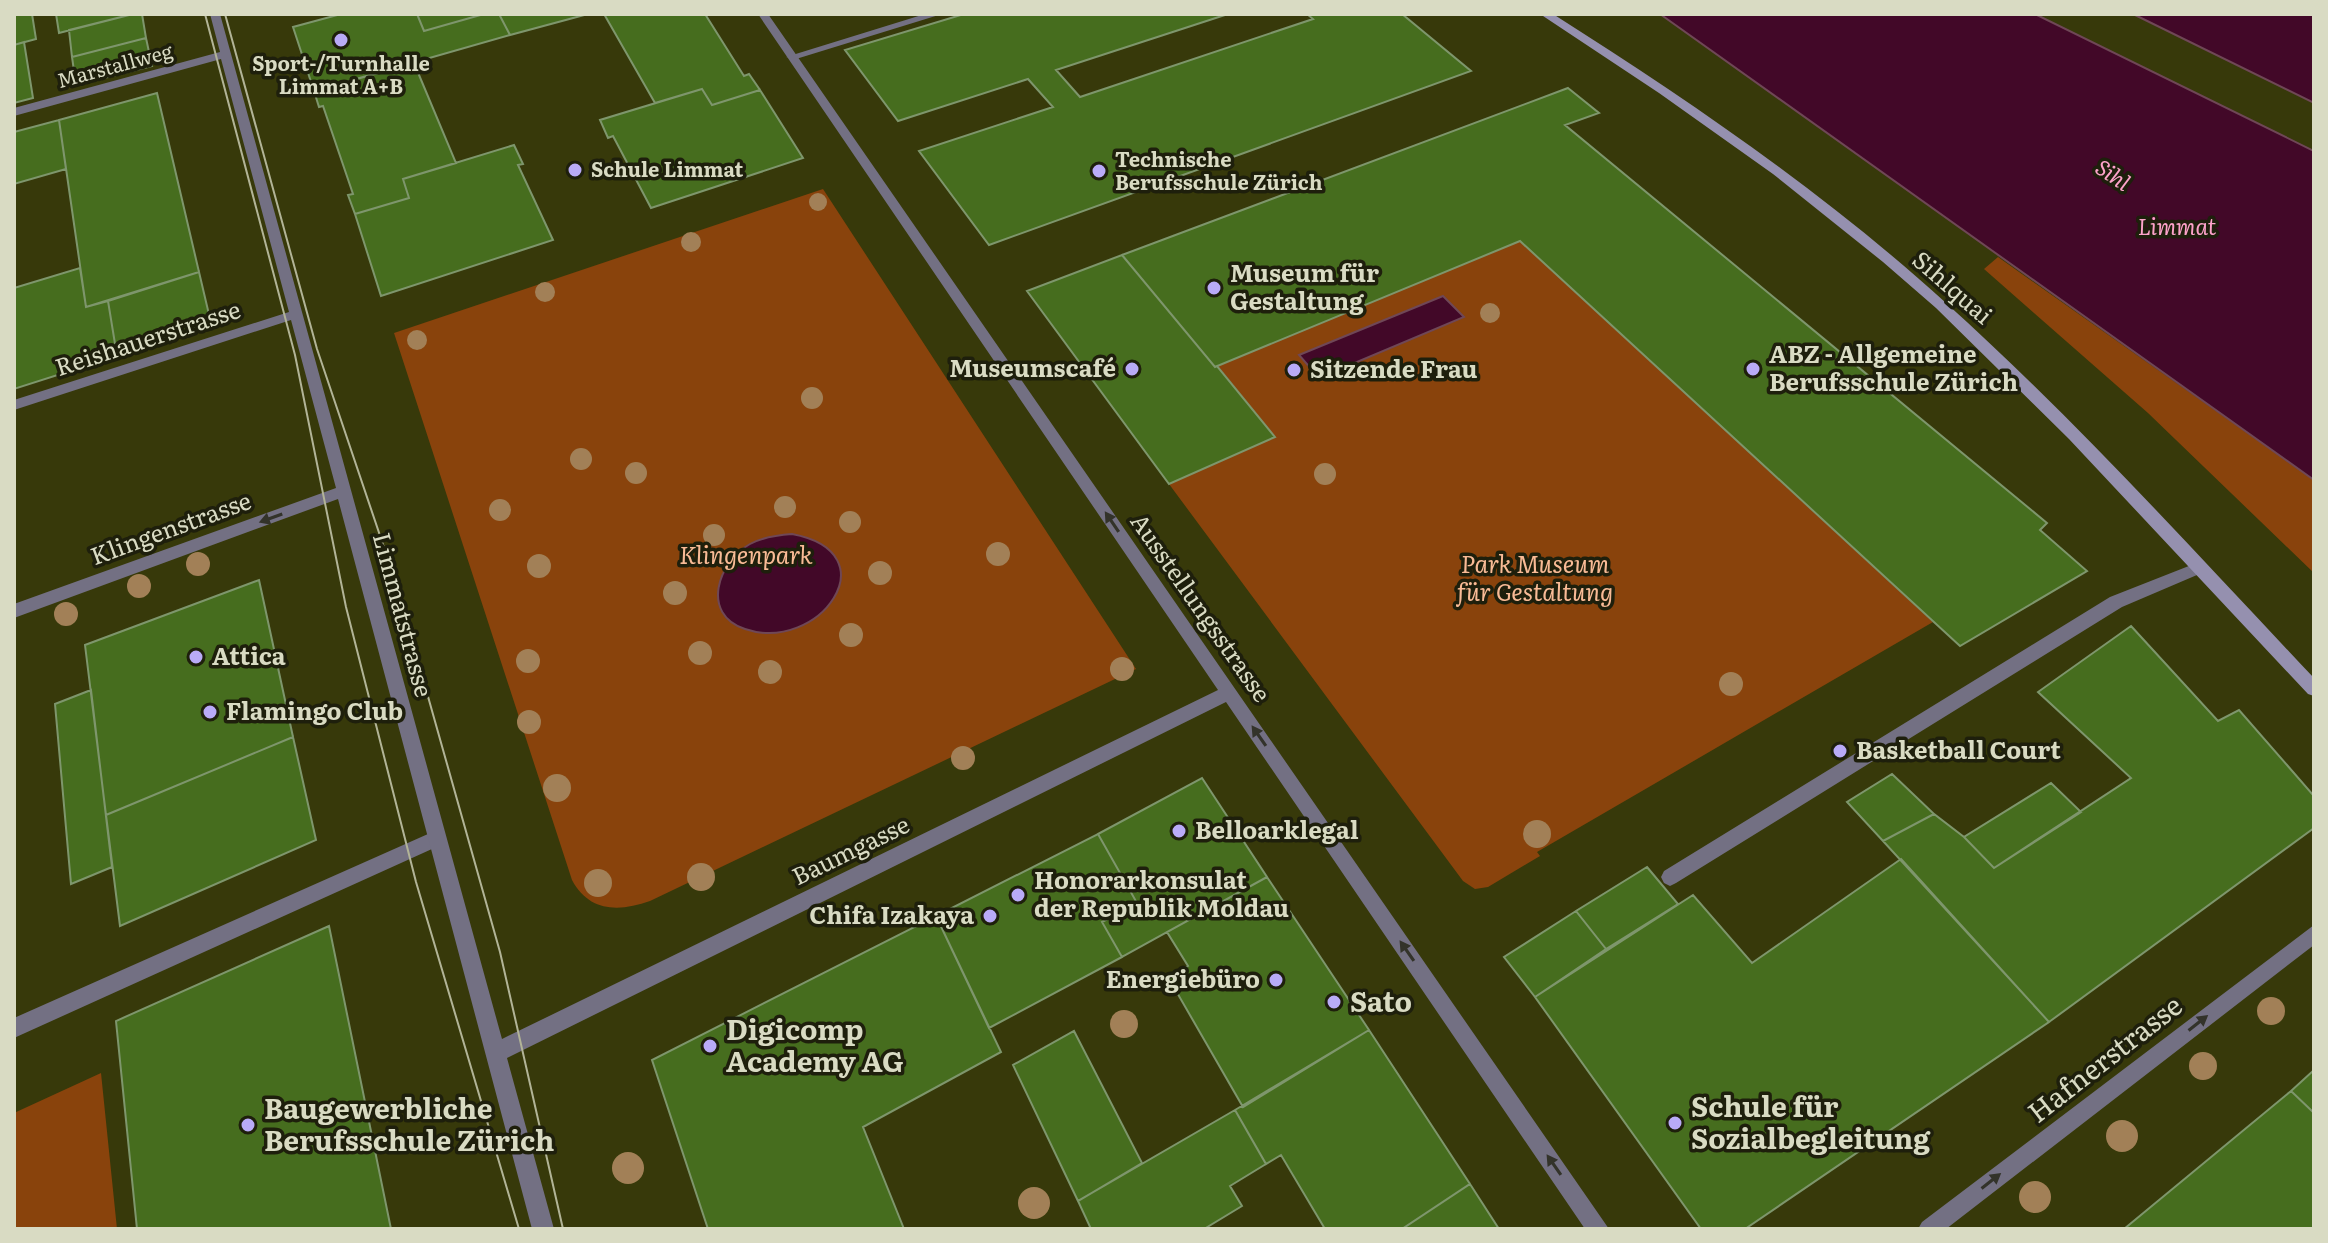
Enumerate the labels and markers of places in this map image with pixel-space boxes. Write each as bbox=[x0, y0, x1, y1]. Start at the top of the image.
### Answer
marker: Sport-/Turnhalle Limmat A+B bbox=[332, 31, 350, 49]
place label: Sport-/Turnhalle Limmat A+B bbox=[252, 47, 430, 100]
place label: Technische Berufsschule Zürich bbox=[1115, 143, 1323, 196]
place label: Schule Limmat bbox=[591, 153, 743, 183]
marker: Schule Limmat bbox=[566, 161, 584, 179]
marker: Technische Berufsschule Zürich bbox=[1090, 162, 1108, 180]
place label: Museum für Gestaltung bbox=[1230, 254, 1379, 317]
marker: Museum für Gestaltung bbox=[1205, 279, 1223, 297]
place label: ABZ - Allgemeine Berufsschule Zürich bbox=[1769, 335, 2018, 398]
place label: Museumscafé bbox=[949, 349, 1116, 384]
place label: Sitzende Frau bbox=[1310, 350, 1478, 385]
marker: Museumscafé bbox=[1123, 360, 1141, 378]
marker: ABZ - Allgemeine Berufsschule Zürich bbox=[1744, 360, 1762, 378]
marker: Sitzende Frau bbox=[1285, 361, 1303, 379]
place label: Attica bbox=[212, 637, 286, 672]
marker: Attica bbox=[187, 648, 205, 666]
place label: Flamingo Club bbox=[226, 692, 403, 727]
marker: Flamingo Club bbox=[201, 703, 219, 721]
place label: Basketball Court bbox=[1856, 731, 2061, 766]
marker: Basketball Court bbox=[1831, 742, 1849, 760]
place label: Belloarklegal bbox=[1195, 811, 1359, 846]
marker: Belloarklegal bbox=[1170, 822, 1188, 840]
place label: Honorarkonsulat der Republik Moldau bbox=[1034, 861, 1289, 924]
marker: Honorarkonsulat der Republik Moldau bbox=[1009, 886, 1027, 904]
place label: Chifa Izakaya bbox=[809, 896, 974, 931]
marker: Chifa Izakaya bbox=[981, 907, 999, 925]
place label: Energiebüro bbox=[1106, 960, 1260, 995]
marker: Energiebüro bbox=[1267, 971, 1285, 989]
place label: Sato bbox=[1350, 979, 1412, 1021]
marker: Sato bbox=[1325, 993, 1343, 1011]
place label: Digicomp Academy AG bbox=[726, 1007, 903, 1081]
marker: Digicomp Academy AG bbox=[701, 1037, 719, 1055]
place label: Schule für Sozialbegleitung bbox=[1691, 1084, 1931, 1158]
place label: Baugewerbliche Berufsschule Zürich bbox=[264, 1086, 554, 1160]
marker: Schule für Sozialbegleitung bbox=[1666, 1114, 1684, 1132]
marker: Baugewerbliche Berufsschule Zürich bbox=[239, 1116, 257, 1134]

